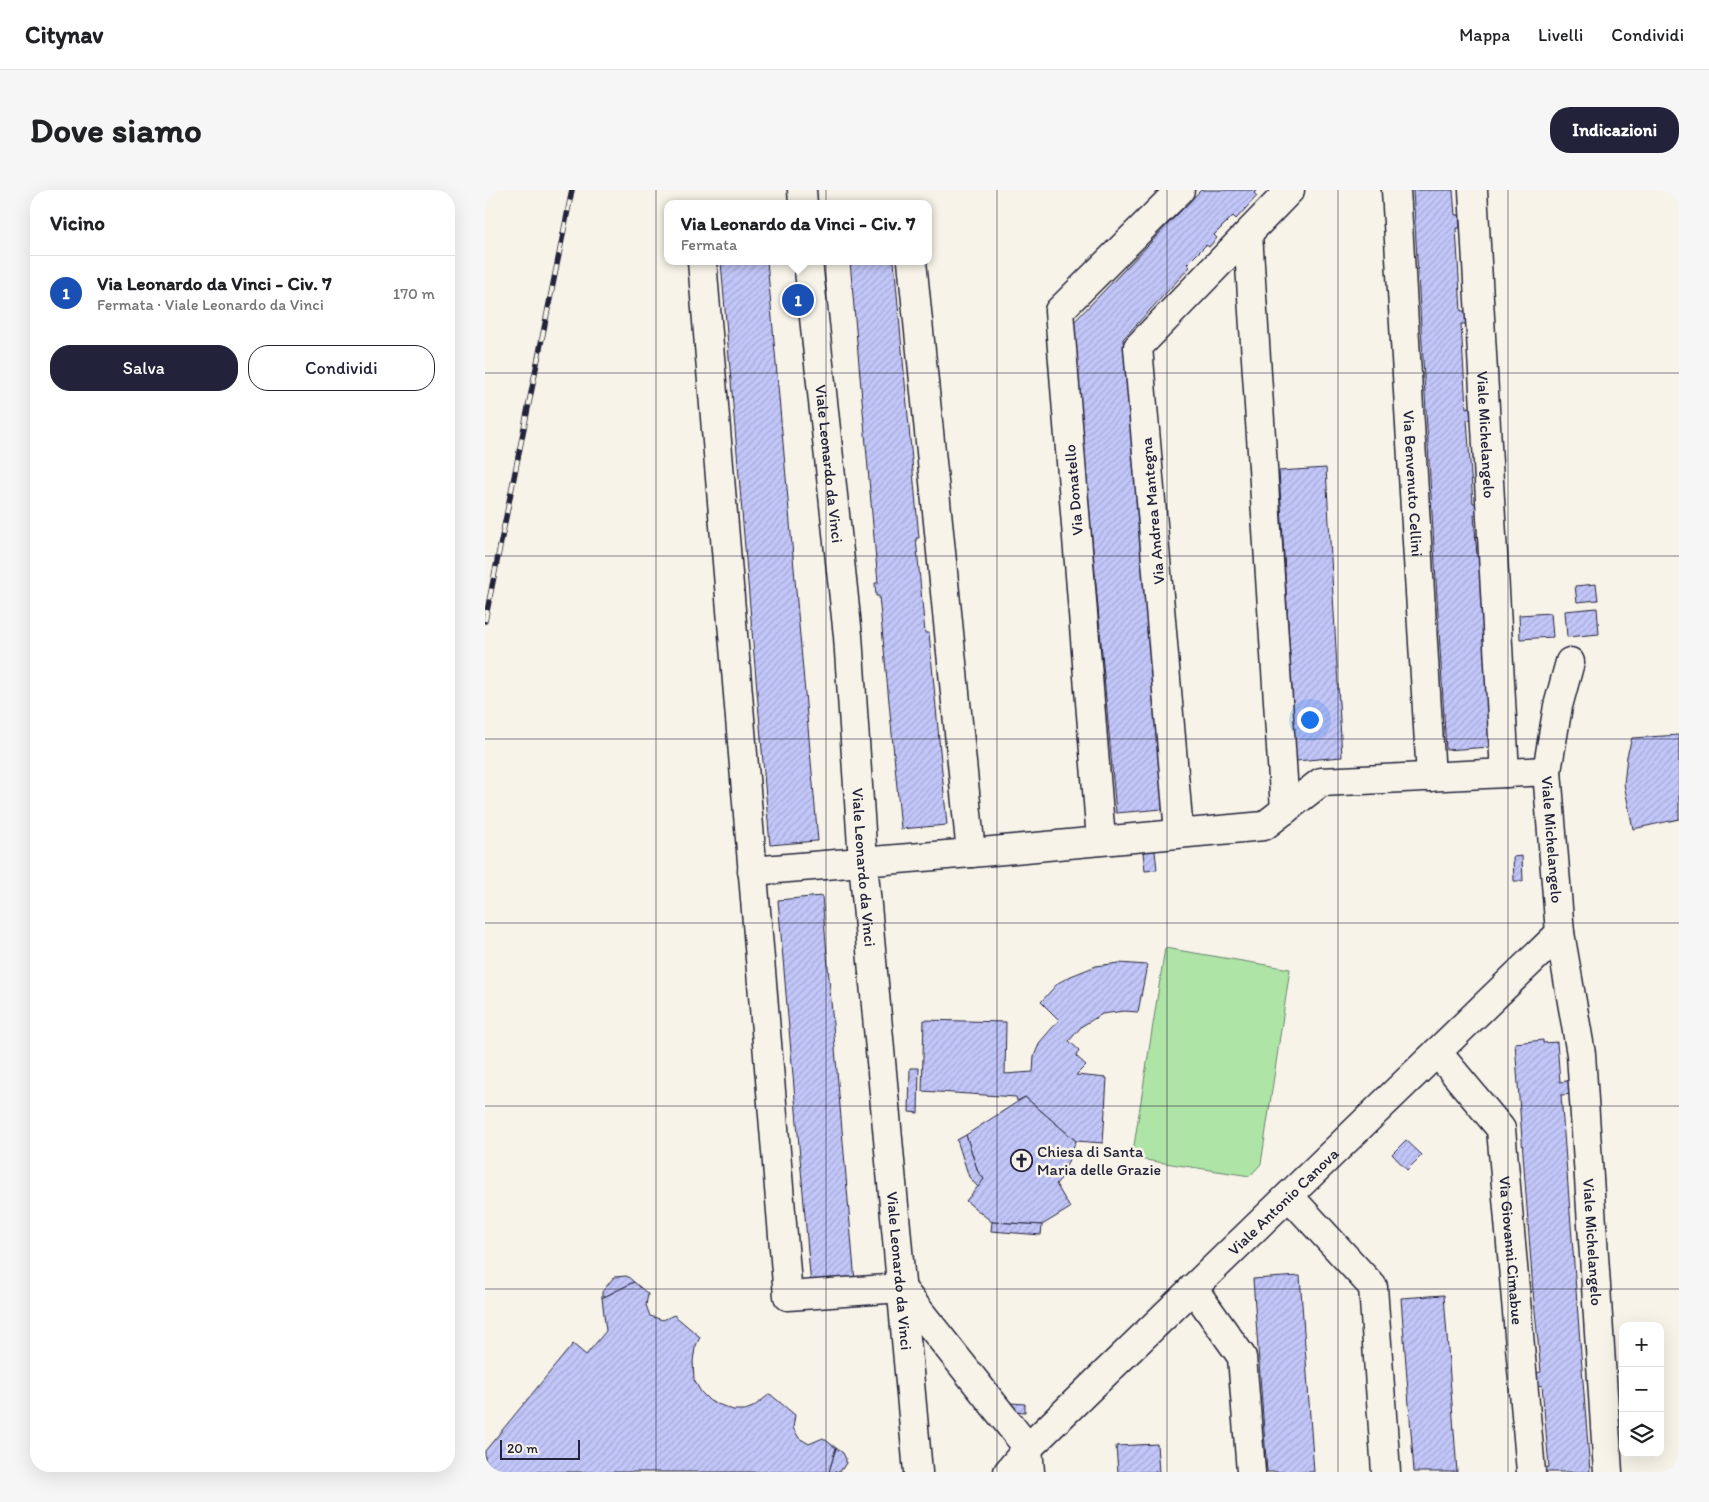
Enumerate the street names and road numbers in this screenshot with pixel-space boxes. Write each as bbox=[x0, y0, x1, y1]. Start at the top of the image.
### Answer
street label: Viale Michelangelo bbox=[1473, 370, 1499, 499]
street label: Viale Leonardo da Vinci bbox=[811, 384, 847, 544]
street label: Via Benvenuto Cellini bbox=[1399, 410, 1427, 557]
street label: Via Andrea Mantegna bbox=[1137, 436, 1168, 585]
street label: Via Donatello bbox=[1060, 444, 1087, 536]
street label: Viale Michelangelo bbox=[1537, 775, 1567, 904]
street label: Viale Leonardo da Vinci bbox=[848, 787, 880, 948]
street label: Viale Antonio Canova bbox=[1224, 1143, 1343, 1259]
street label: Via Giovanni Cimabue bbox=[1495, 1175, 1527, 1326]
street label: Viale Michelangelo bbox=[1579, 1178, 1606, 1306]
street label: Viale Leonardo da Vinci bbox=[883, 1191, 916, 1351]

